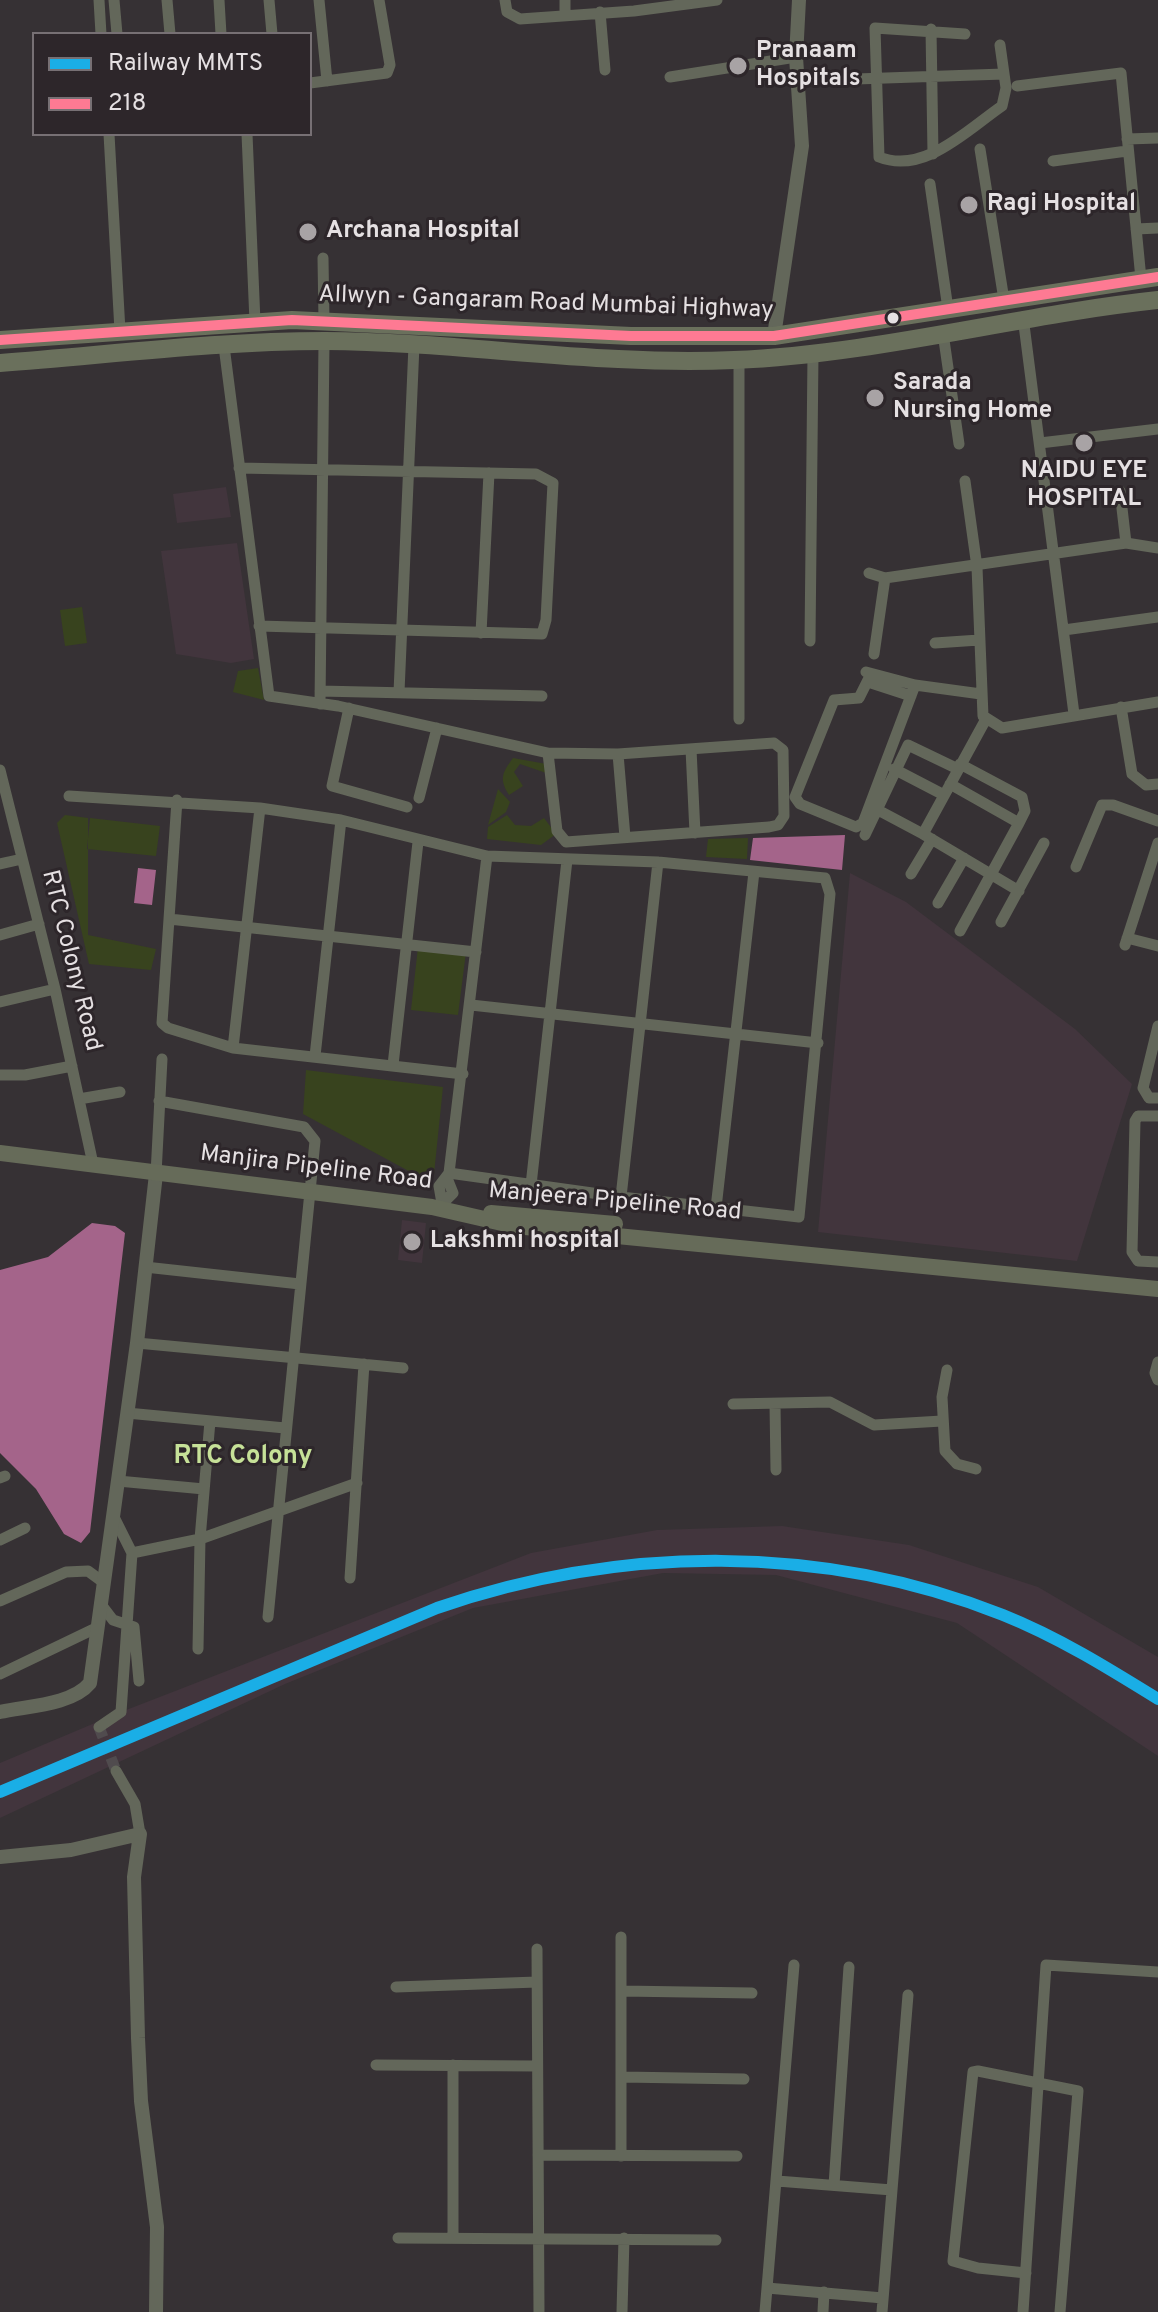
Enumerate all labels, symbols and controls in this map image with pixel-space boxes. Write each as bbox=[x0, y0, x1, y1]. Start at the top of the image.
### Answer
legend bbox=[32, 32, 312, 136]
place label: Pranaam Hospitals bbox=[756, 38, 861, 94]
text: Railway MMTS bbox=[108, 49, 263, 79]
marker: Pranaam Hospitals bbox=[727, 55, 749, 77]
text: 218 bbox=[108, 89, 146, 119]
place label: Ragi Hospital bbox=[987, 191, 1136, 219]
marker: Ragi Hospital bbox=[958, 194, 980, 216]
place label: Archana Hospital bbox=[326, 218, 520, 246]
marker: Archana Hospital bbox=[297, 221, 319, 243]
street label: Allwyn - Gangaram Road Mumbai Highway bbox=[318, 282, 774, 326]
unlabelled marker bbox=[885, 310, 901, 326]
place label: Sarada Nursing Home bbox=[893, 370, 1052, 426]
marker: Sarada Nursing Home bbox=[864, 387, 886, 409]
marker: NAIDU EYE HOSPITAL bbox=[1073, 432, 1095, 454]
place label: NAIDU EYE HOSPITAL bbox=[1021, 458, 1147, 514]
street label: RTC Colony Road bbox=[34, 867, 106, 1055]
street label: Manjira Pipeline Road bbox=[198, 1140, 434, 1198]
street label: Manjeera Pipeline Road bbox=[487, 1178, 743, 1228]
place label: Lakshmi hospital bbox=[430, 1228, 620, 1256]
marker: Lakshmi hospital bbox=[401, 1231, 423, 1253]
district label: RTC Colony bbox=[173, 1442, 313, 1474]

